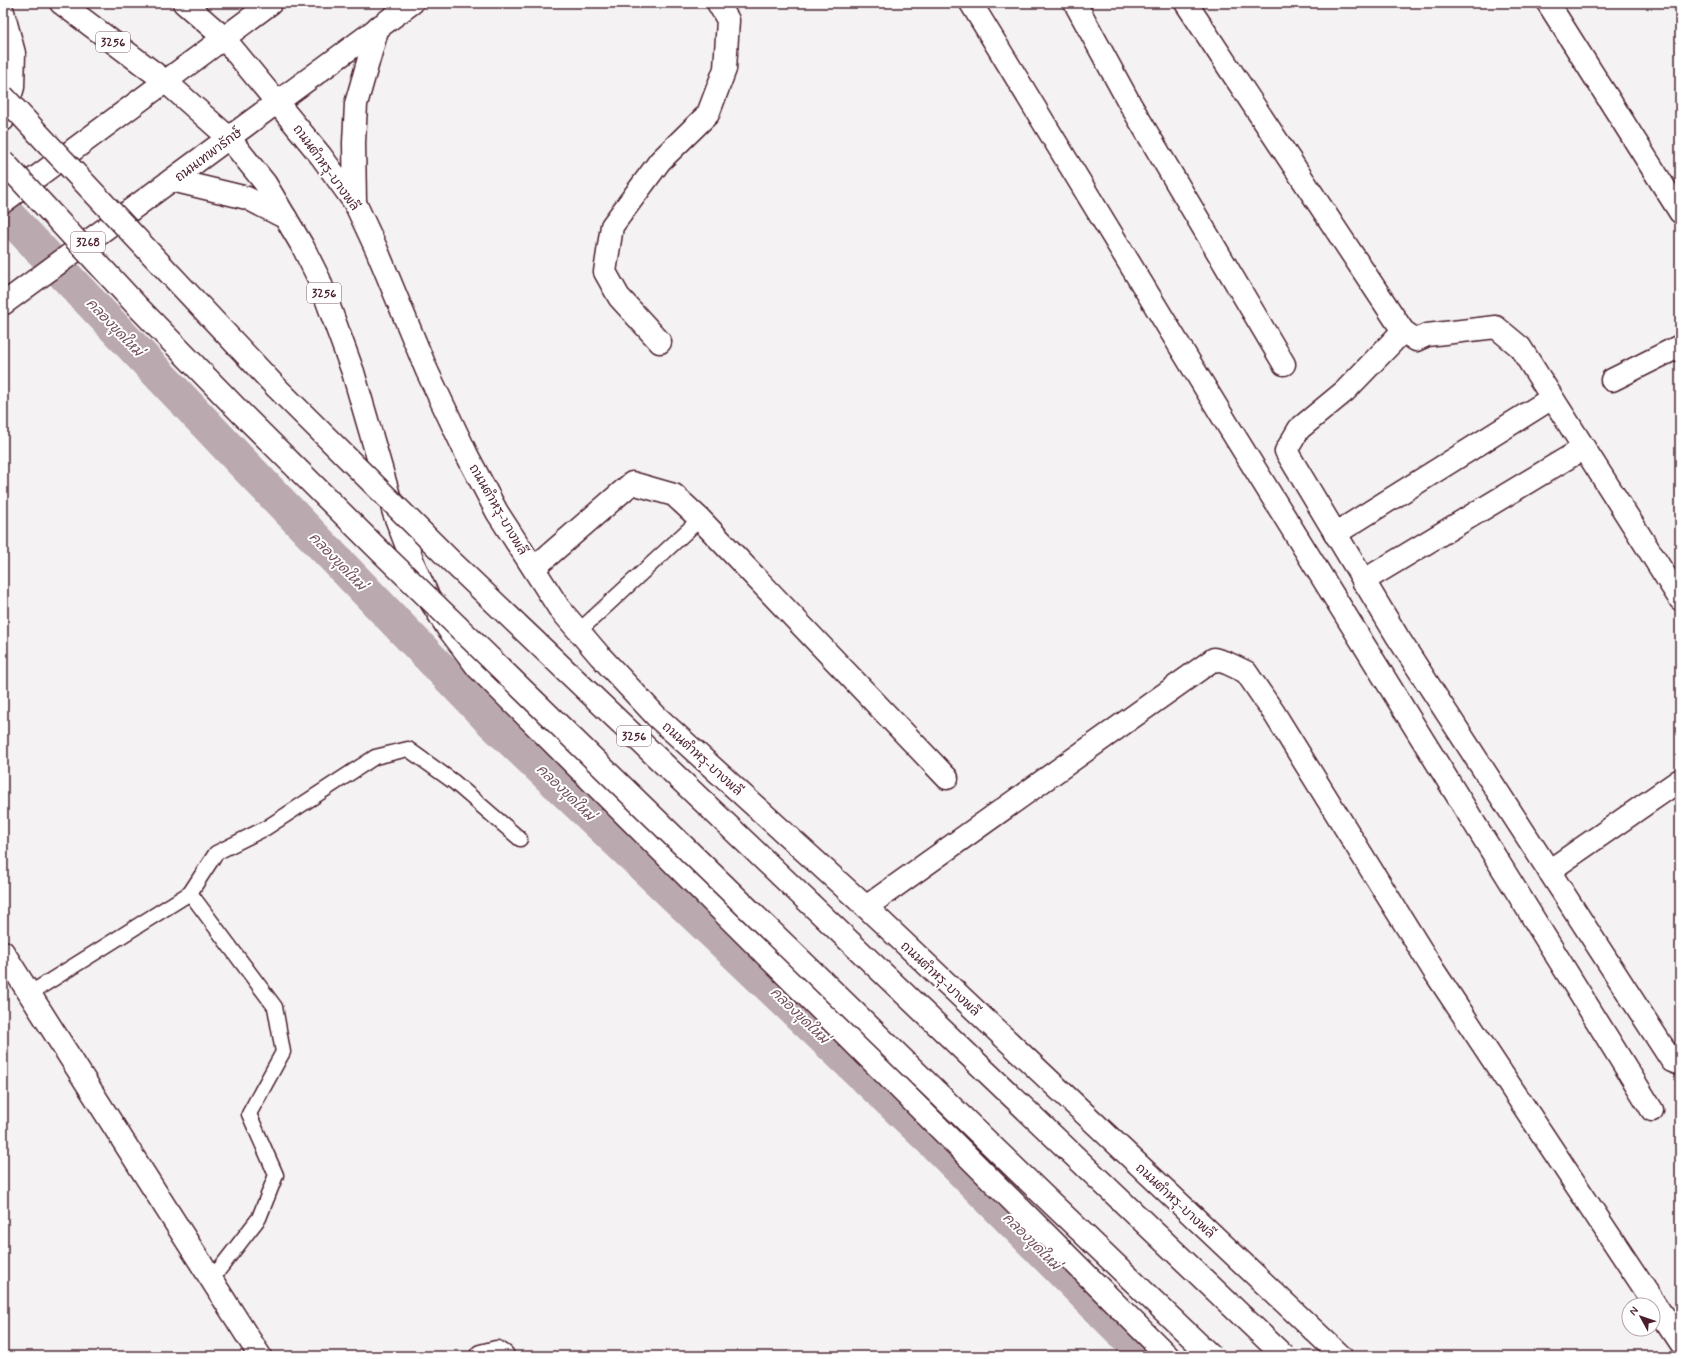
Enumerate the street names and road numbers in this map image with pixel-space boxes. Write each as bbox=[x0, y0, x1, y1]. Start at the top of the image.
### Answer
road number: 3256 bbox=[96, 32, 130, 52]
street label: ถนนตำหรุ-บางพลี bbox=[289, 121, 364, 214]
street label: ถนนเทพารักษ์ bbox=[171, 122, 246, 186]
road number: 3268 bbox=[71, 232, 105, 252]
road number: 3256 bbox=[307, 283, 341, 303]
street label: ถนนตำหรุ-บางพลี bbox=[465, 461, 532, 559]
street label: ถนนตำหรุ-บางพลี bbox=[658, 718, 747, 800]
road number: 3256 bbox=[617, 726, 651, 746]
street label: ถนนตำหรุ-บางพลี bbox=[897, 937, 984, 1020]
street label: ถนนตำหรุ-บางพลี bbox=[1132, 1159, 1219, 1242]

